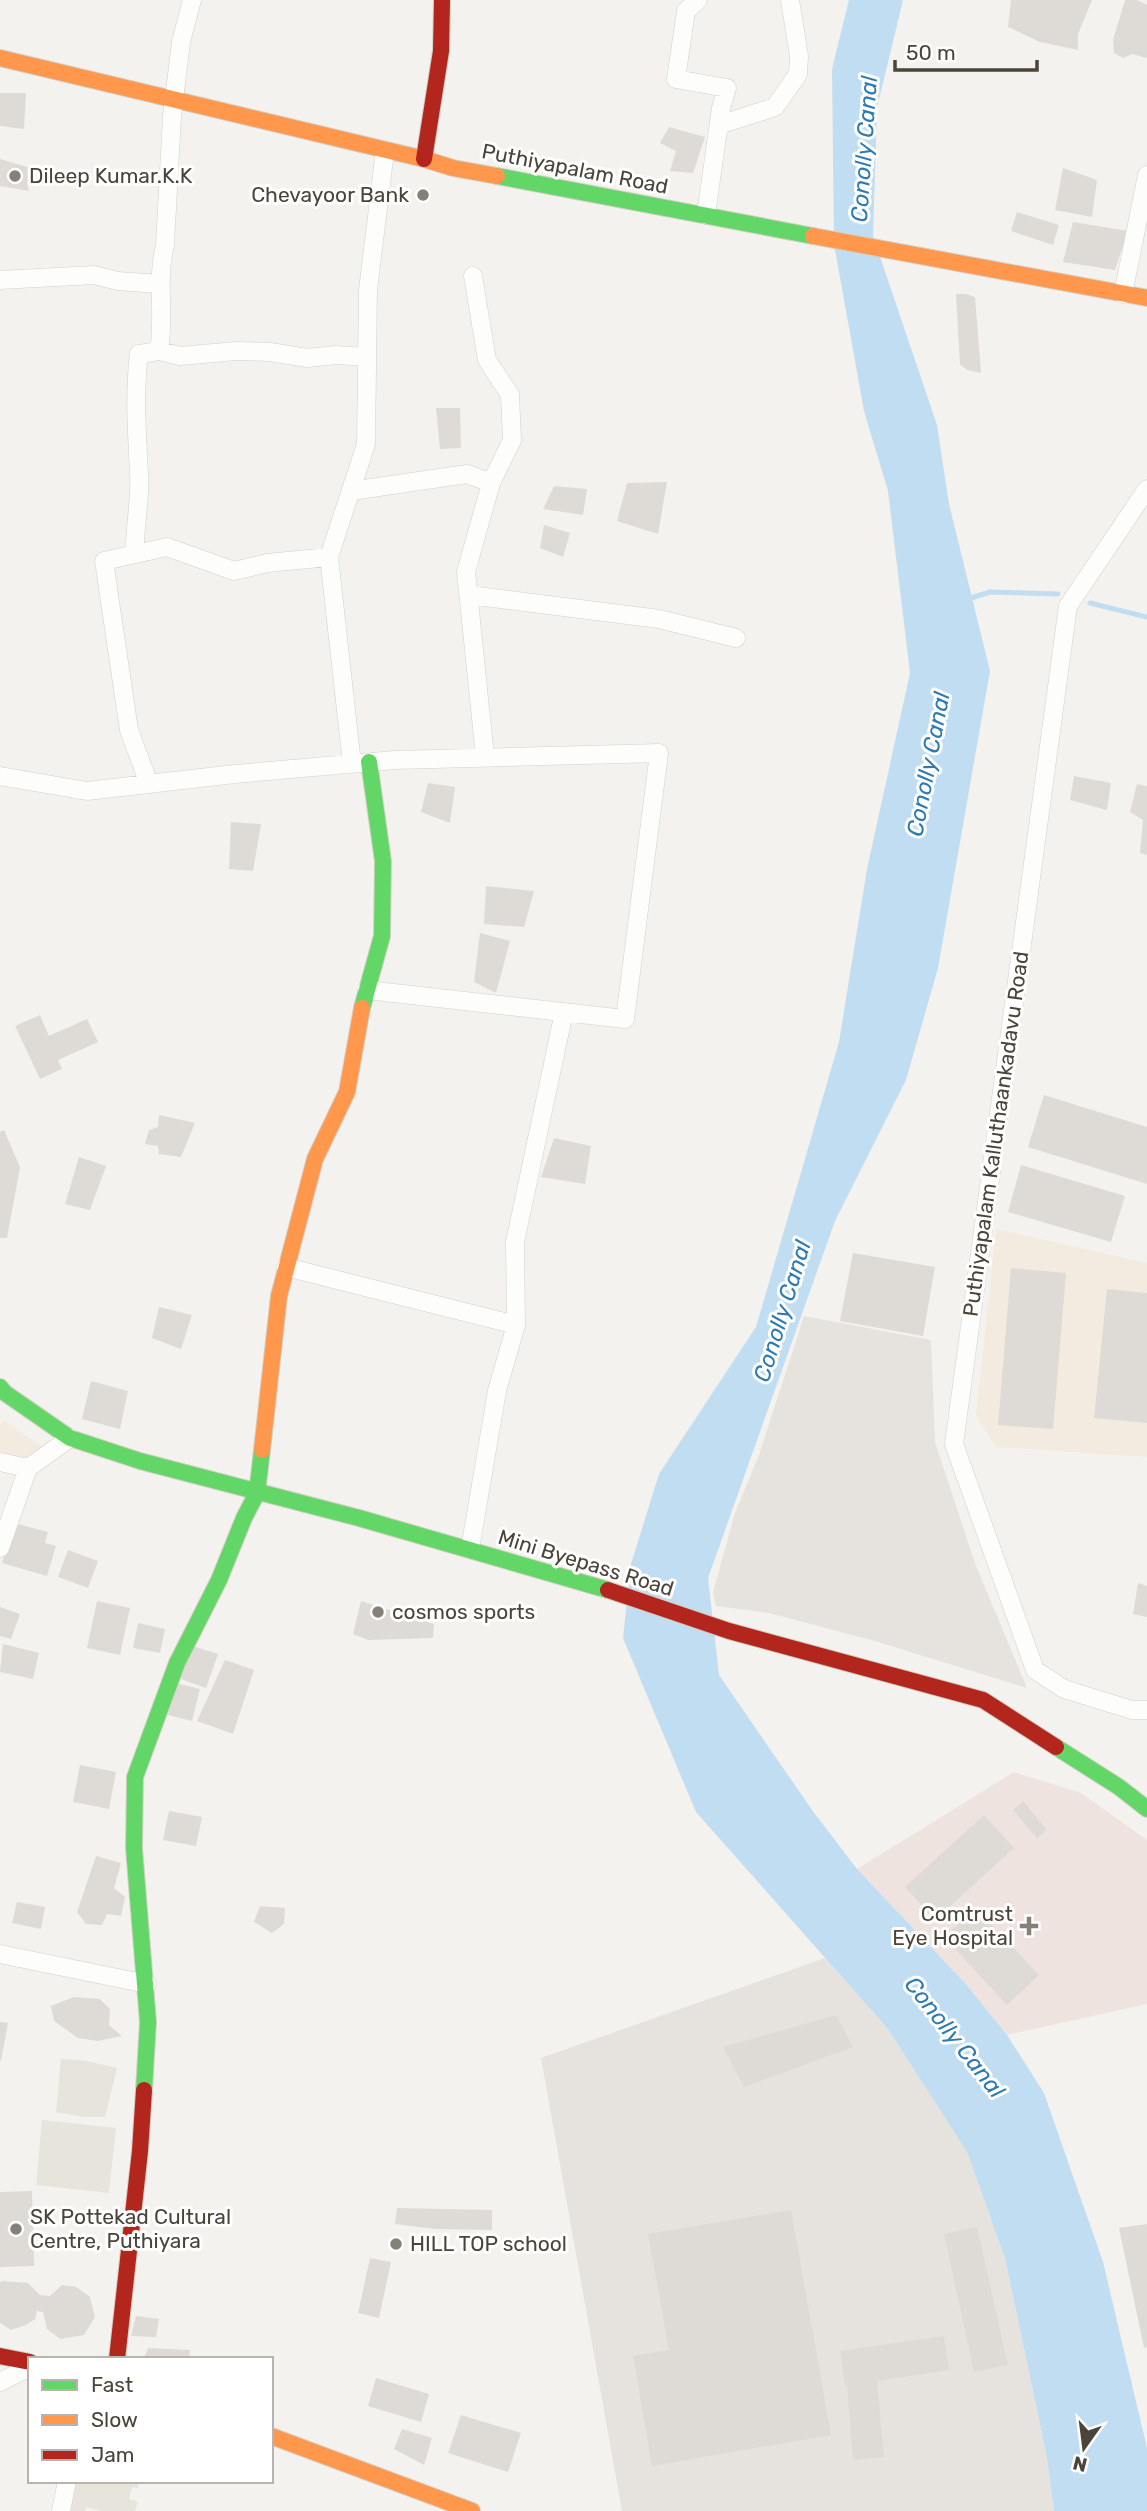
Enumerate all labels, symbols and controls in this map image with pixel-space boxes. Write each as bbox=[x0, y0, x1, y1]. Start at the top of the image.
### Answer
scale bar bbox=[895, 28, 1037, 72]
text: 50 m bbox=[906, 40, 956, 65]
water label: Conolly Canal bbox=[845, 75, 883, 223]
street label: Puthiyapalam Road bbox=[480, 138, 670, 199]
place label: Dileep Kumar.K.K bbox=[29, 163, 193, 188]
marker: Dileep Kumar.K.K bbox=[7, 168, 23, 184]
place label: Chevayoor Bank bbox=[251, 182, 409, 207]
marker: Chevayoor Bank bbox=[415, 187, 431, 203]
water label: Conolly Canal bbox=[900, 689, 956, 839]
street label: Puthiyapalam Kalluthaankadavu Road bbox=[957, 950, 1034, 1318]
water label: Conolly Canal bbox=[747, 1236, 817, 1385]
street label: Mini Byepass Road bbox=[495, 1524, 677, 1601]
place label: cosmos sports bbox=[392, 1599, 535, 1624]
marker: cosmos sports bbox=[370, 1604, 386, 1620]
place label: Comtrust Eye Hospital bbox=[892, 1901, 1013, 1950]
marker: Comtrust Eye Hospital bbox=[1019, 1916, 1039, 1936]
water label: Conolly Canal bbox=[899, 1971, 1011, 2104]
place label: SK Pottekad Cultural Centre, Puthiyara bbox=[30, 2204, 231, 2253]
marker: SK Pottekad Cultural Centre, Puthiyara bbox=[8, 2221, 24, 2237]
place label: HILL TOP school bbox=[410, 2231, 567, 2256]
marker: HILL TOP school bbox=[388, 2236, 404, 2252]
legend bbox=[28, 2357, 273, 2483]
text: Fast bbox=[91, 2372, 133, 2397]
text: Slow bbox=[91, 2407, 138, 2432]
north arrow bbox=[1049, 2413, 1119, 2483]
text: Jam bbox=[91, 2442, 135, 2467]
text: N bbox=[1071, 2451, 1089, 2477]

